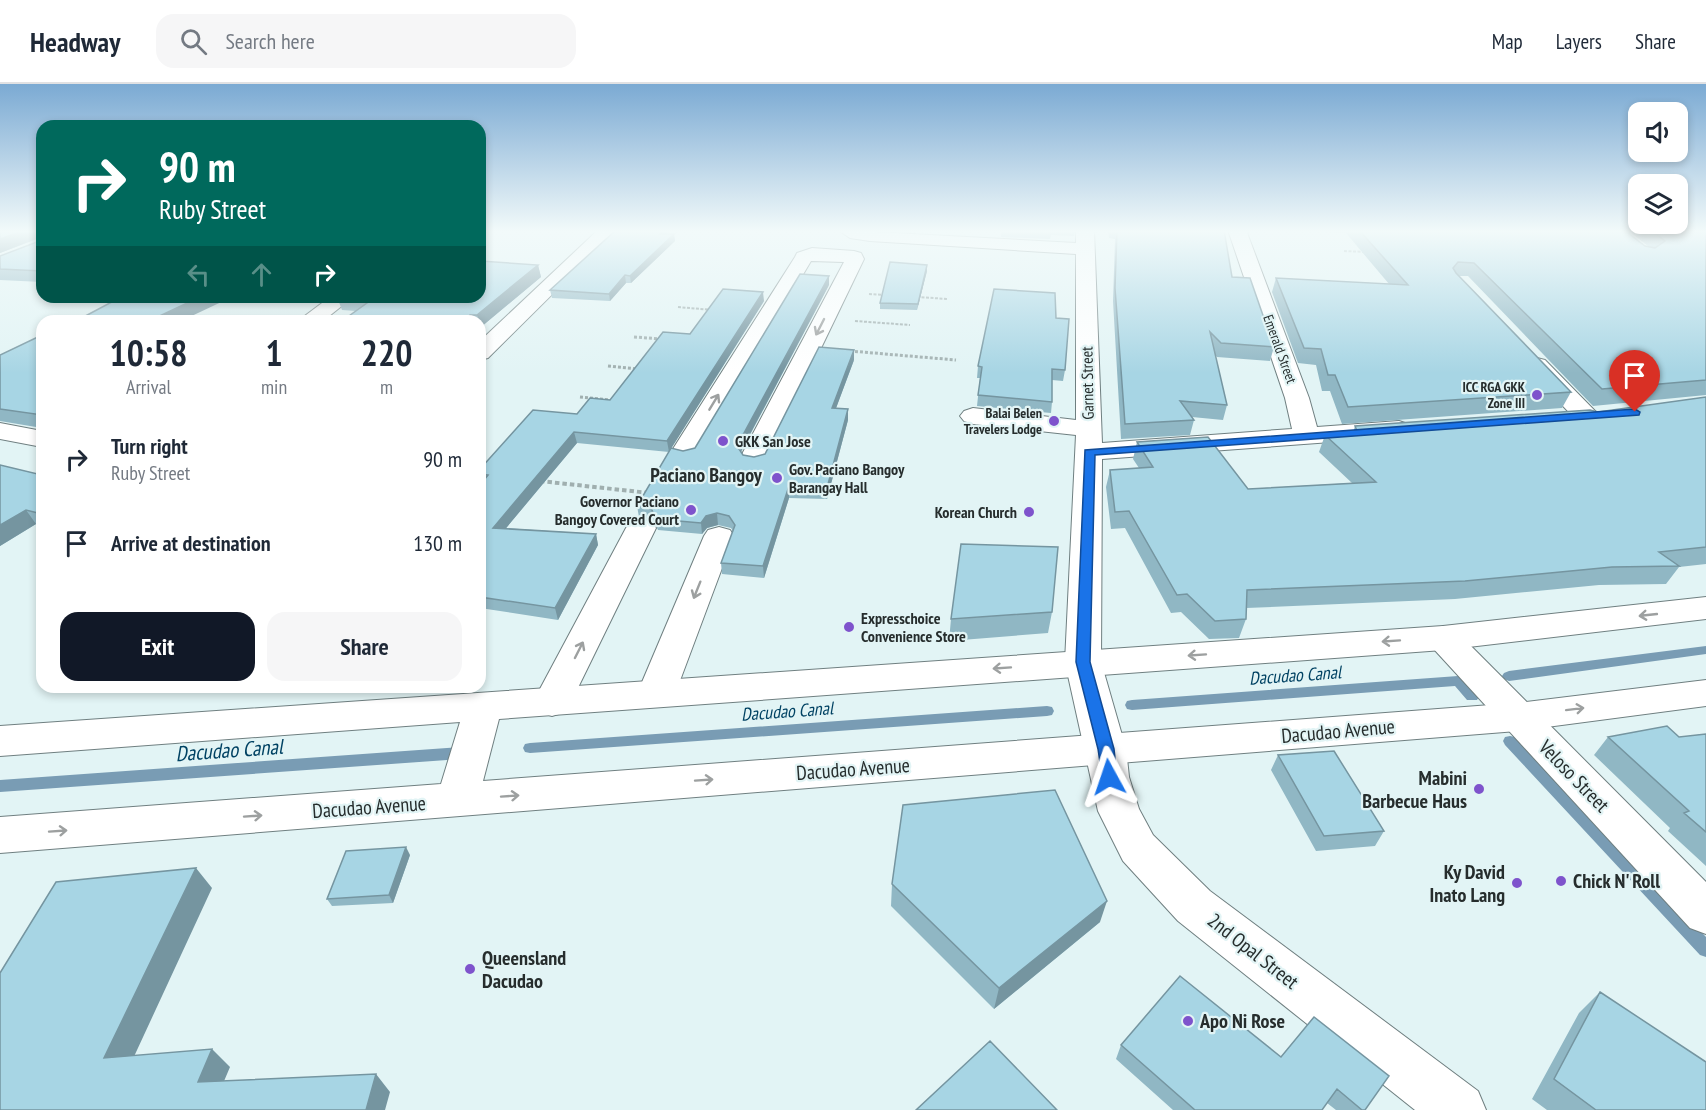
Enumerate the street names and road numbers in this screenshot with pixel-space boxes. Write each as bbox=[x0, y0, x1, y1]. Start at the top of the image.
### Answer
street label: Emerald Street bbox=[1259, 312, 1301, 386]
street label: Garnet Street bbox=[1076, 346, 1098, 420]
street label: Dacudao Avenue bbox=[1280, 713, 1396, 749]
street label: Veloso Street bbox=[1532, 734, 1615, 818]
street label: Dacudao Avenue bbox=[795, 752, 911, 786]
street label: Dacudao Avenue bbox=[311, 790, 427, 824]
street label: 2nd Opal Street bbox=[1202, 907, 1304, 995]

